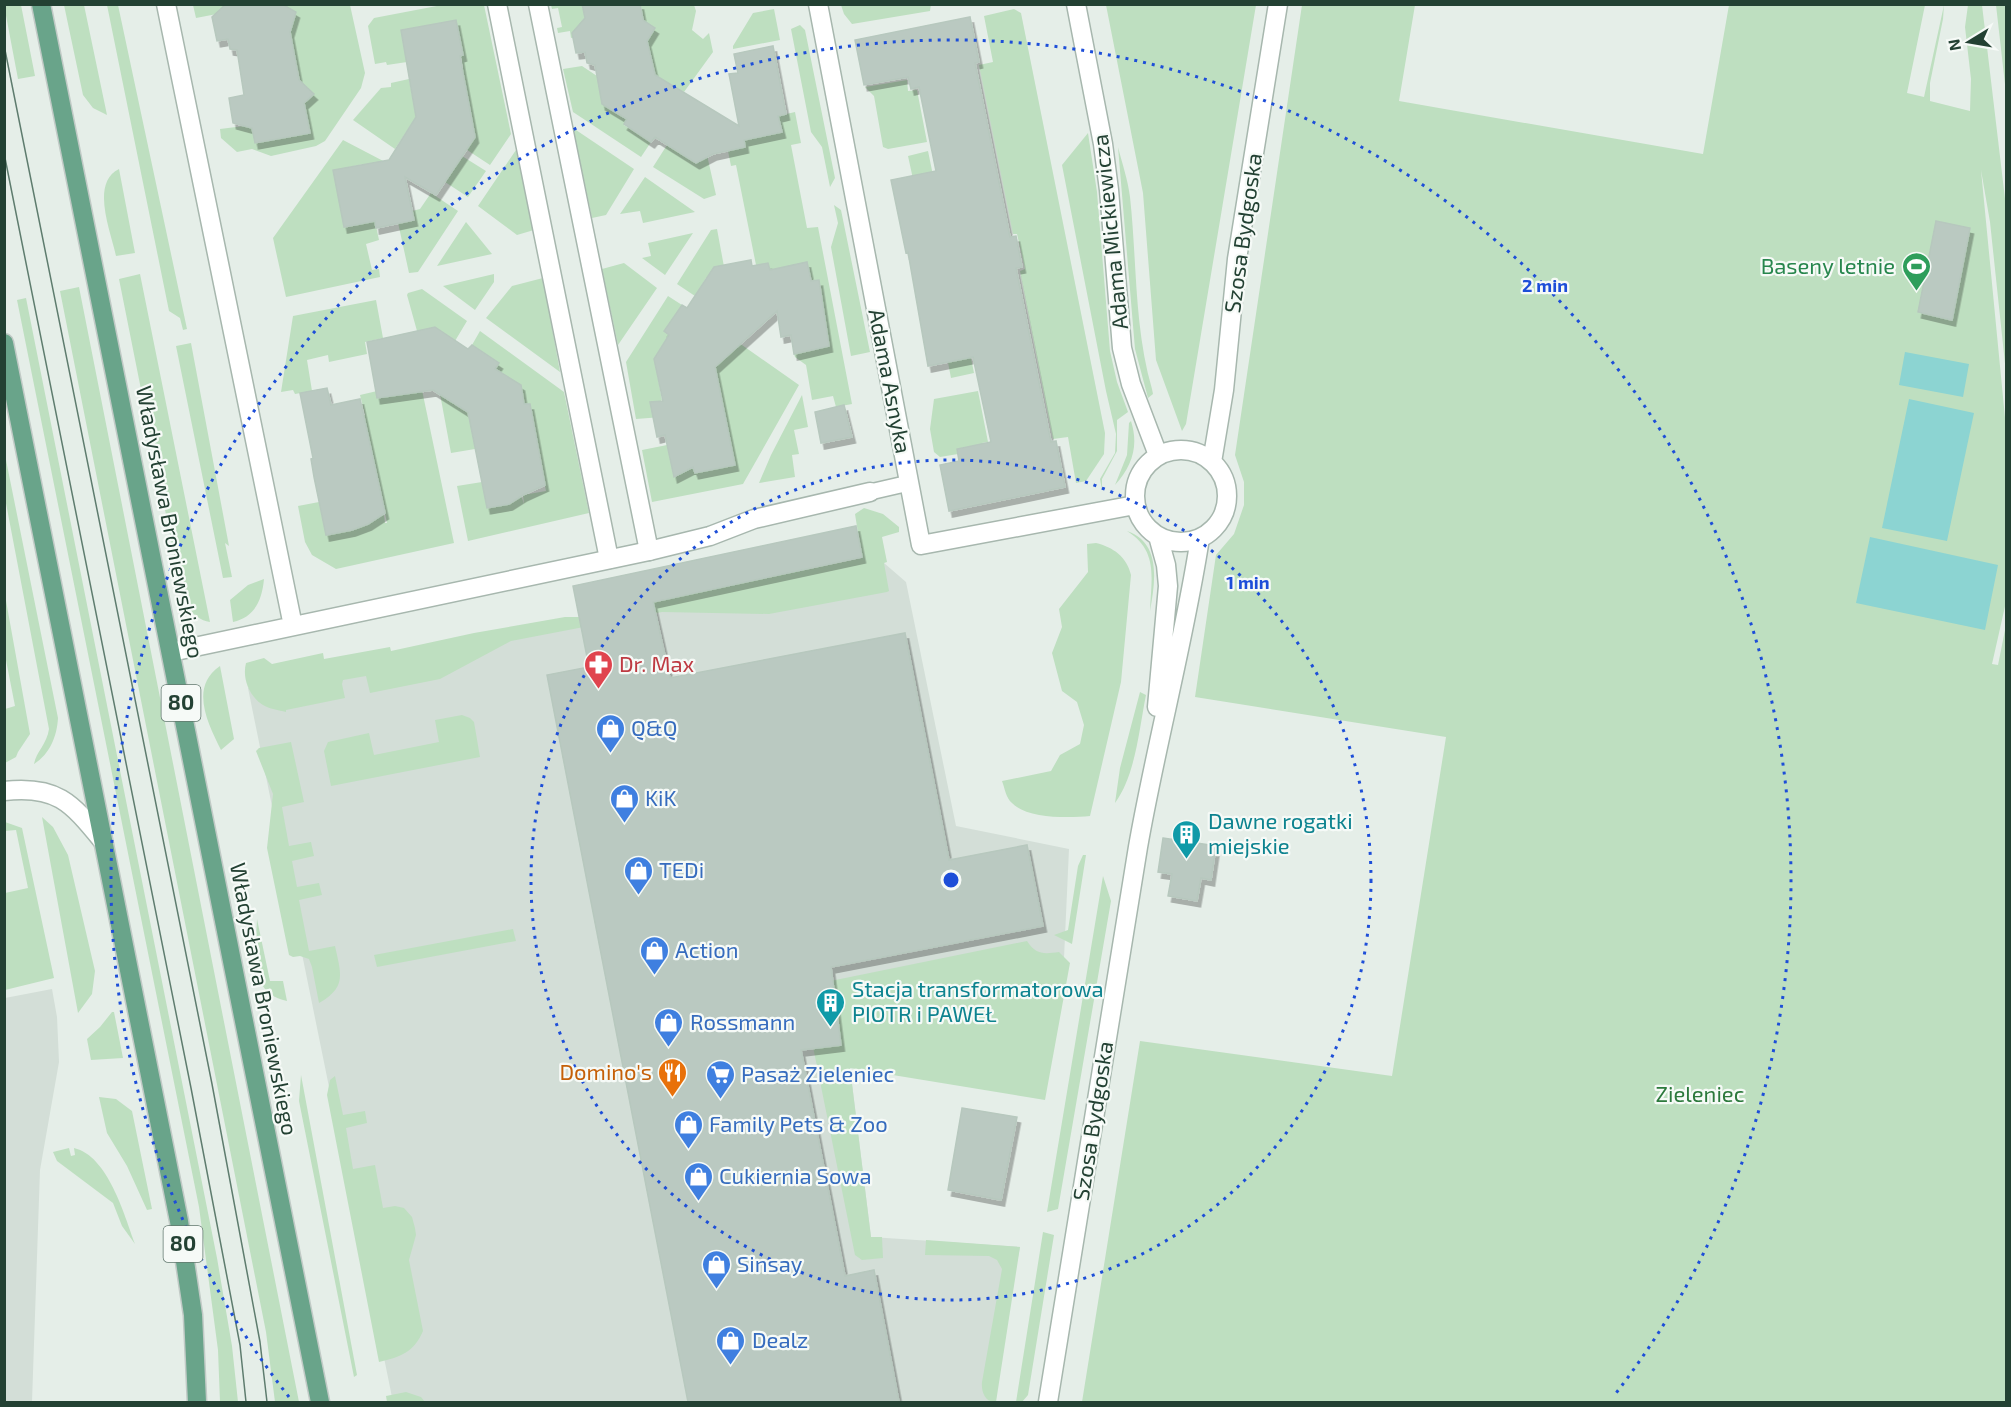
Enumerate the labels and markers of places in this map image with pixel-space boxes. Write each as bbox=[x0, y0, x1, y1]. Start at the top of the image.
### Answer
sports icon: Baseny letnie bbox=[1900, 250, 1932, 292]
place label: Baseny letnie bbox=[1761, 252, 1895, 278]
pharmacy icon: Dr. Max bbox=[582, 648, 614, 690]
place label: Dr. Max bbox=[619, 650, 695, 676]
shop icon: Q&Q bbox=[594, 712, 626, 754]
place label: Q&Q bbox=[631, 714, 677, 741]
shop icon: KiK bbox=[608, 782, 640, 824]
place label: KiK bbox=[645, 784, 676, 810]
place label: Dawne rogatki miejskie bbox=[1208, 807, 1353, 859]
building icon: Dawne rogatki miejskie bbox=[1171, 818, 1203, 860]
shop icon: TEDi bbox=[622, 854, 654, 896]
place label: TEDi bbox=[659, 856, 704, 882]
centre of rings bbox=[941, 870, 961, 890]
shop icon: Action bbox=[638, 934, 670, 976]
place label: Action bbox=[675, 936, 739, 962]
place label: Stacja transformatorowa PIOTR i PAWEŁ bbox=[852, 975, 1104, 1026]
building icon: Stacja transformatorowa PIOTR i PAWEŁ bbox=[815, 986, 847, 1028]
shop icon: Rossmann bbox=[653, 1006, 685, 1048]
place label: Rossmann bbox=[690, 1008, 795, 1034]
restaurant icon: Domino's bbox=[657, 1056, 689, 1098]
place label: Domino's bbox=[560, 1058, 652, 1084]
supermarket icon: Pasaż Zieleniec bbox=[704, 1058, 736, 1100]
place label: Pasaż Zieleniec bbox=[741, 1060, 894, 1086]
shop icon: Family Pets & Zoo bbox=[672, 1108, 704, 1150]
place label: Family Pets & Zoo bbox=[709, 1110, 888, 1136]
shop icon: Cukiernia Sowa bbox=[682, 1160, 714, 1202]
place label: Cukiernia Sowa bbox=[719, 1162, 872, 1188]
shop icon: Sinsay bbox=[700, 1248, 732, 1290]
place label: Sinsay bbox=[737, 1250, 803, 1276]
shop icon: Dealz bbox=[715, 1324, 747, 1366]
place label: Dealz bbox=[752, 1326, 808, 1352]

